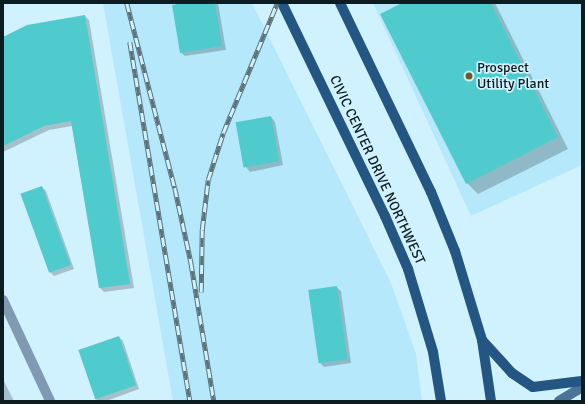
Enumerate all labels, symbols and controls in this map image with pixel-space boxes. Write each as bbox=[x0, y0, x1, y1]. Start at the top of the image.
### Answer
place label: Prospect Utility Plant bbox=[477, 60, 549, 92]
marker: Prospect Utility Plant bbox=[464, 71, 474, 81]
street label: CIVIC CENTER DRIVE NORTHWEST bbox=[326, 73, 428, 267]

